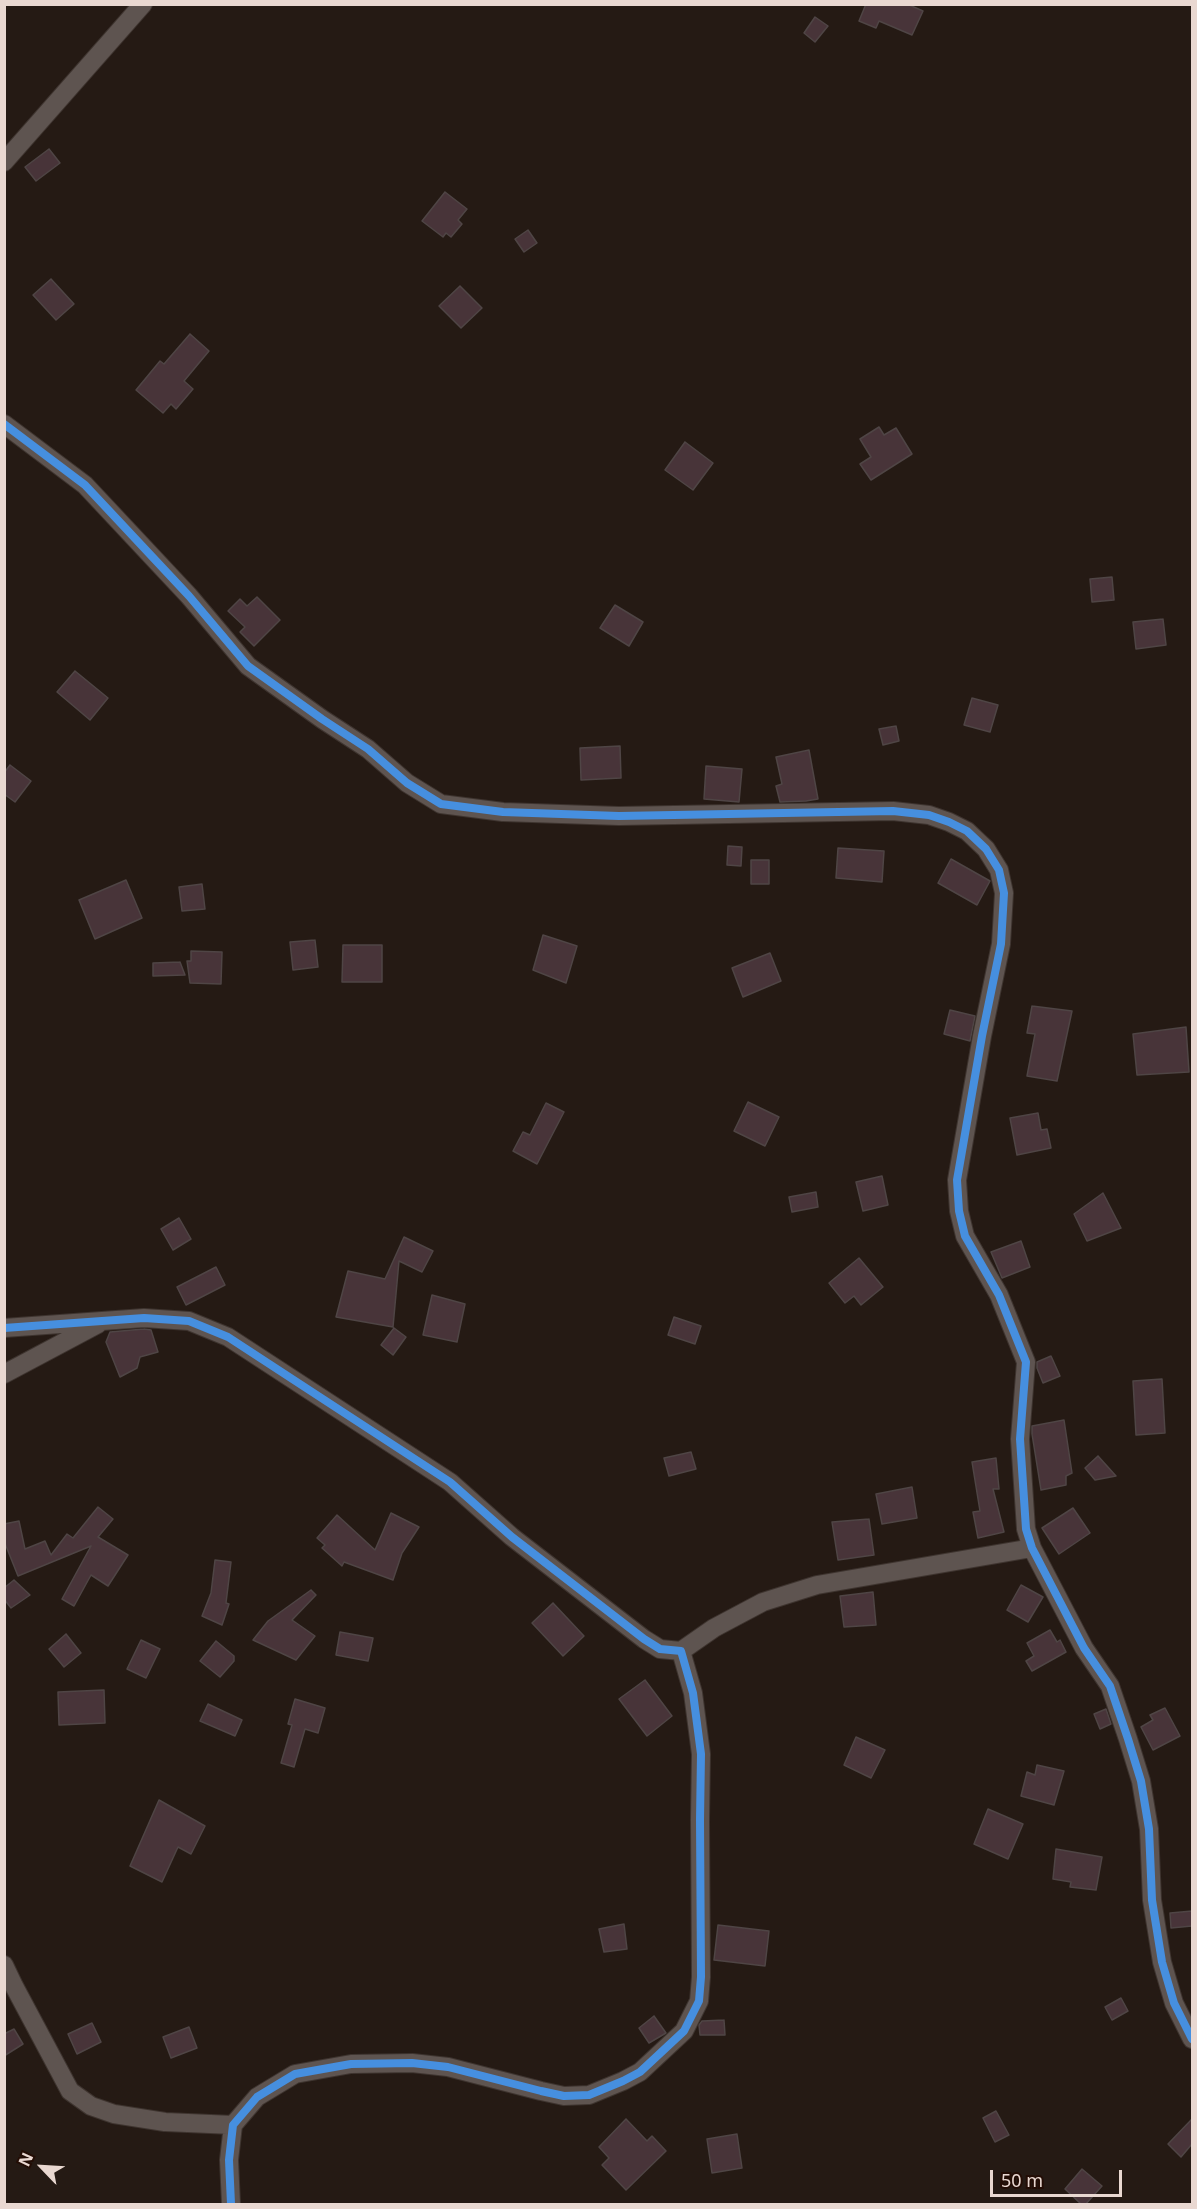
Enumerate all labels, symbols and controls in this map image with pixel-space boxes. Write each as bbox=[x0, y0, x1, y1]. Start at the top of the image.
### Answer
north arrow bbox=[12, 2137, 72, 2197]
text: N bbox=[13, 2149, 38, 2170]
scale bar bbox=[993, 2158, 1125, 2196]
text: 50 m bbox=[1001, 2168, 1043, 2192]

